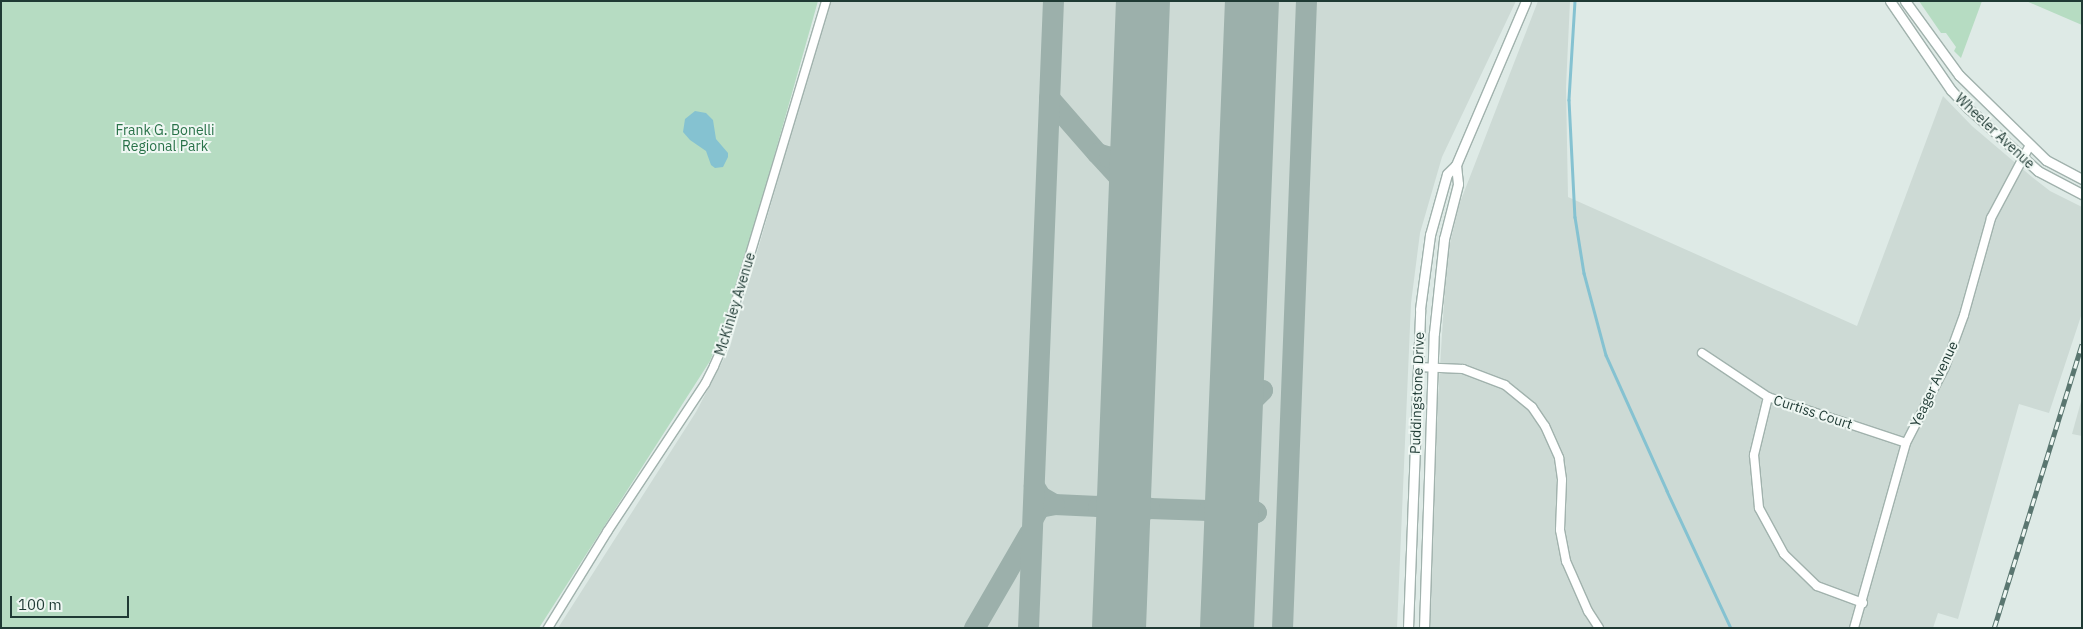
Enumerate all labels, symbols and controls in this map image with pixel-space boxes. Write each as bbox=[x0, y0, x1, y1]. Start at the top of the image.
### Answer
street label: Wheeler Avenue bbox=[1952, 90, 2038, 172]
park label: Frank G. Bonelli Regional Park bbox=[115, 122, 215, 154]
street label: McKinley Avenue bbox=[711, 250, 759, 358]
street label: Puddingstone Drive bbox=[1406, 332, 1428, 454]
street label: Yeager Avenue bbox=[1907, 338, 1961, 430]
street label: Curtiss Court bbox=[1772, 391, 1854, 433]
scale bar bbox=[12, 586, 131, 618]
text: 100 m bbox=[18, 595, 62, 614]

